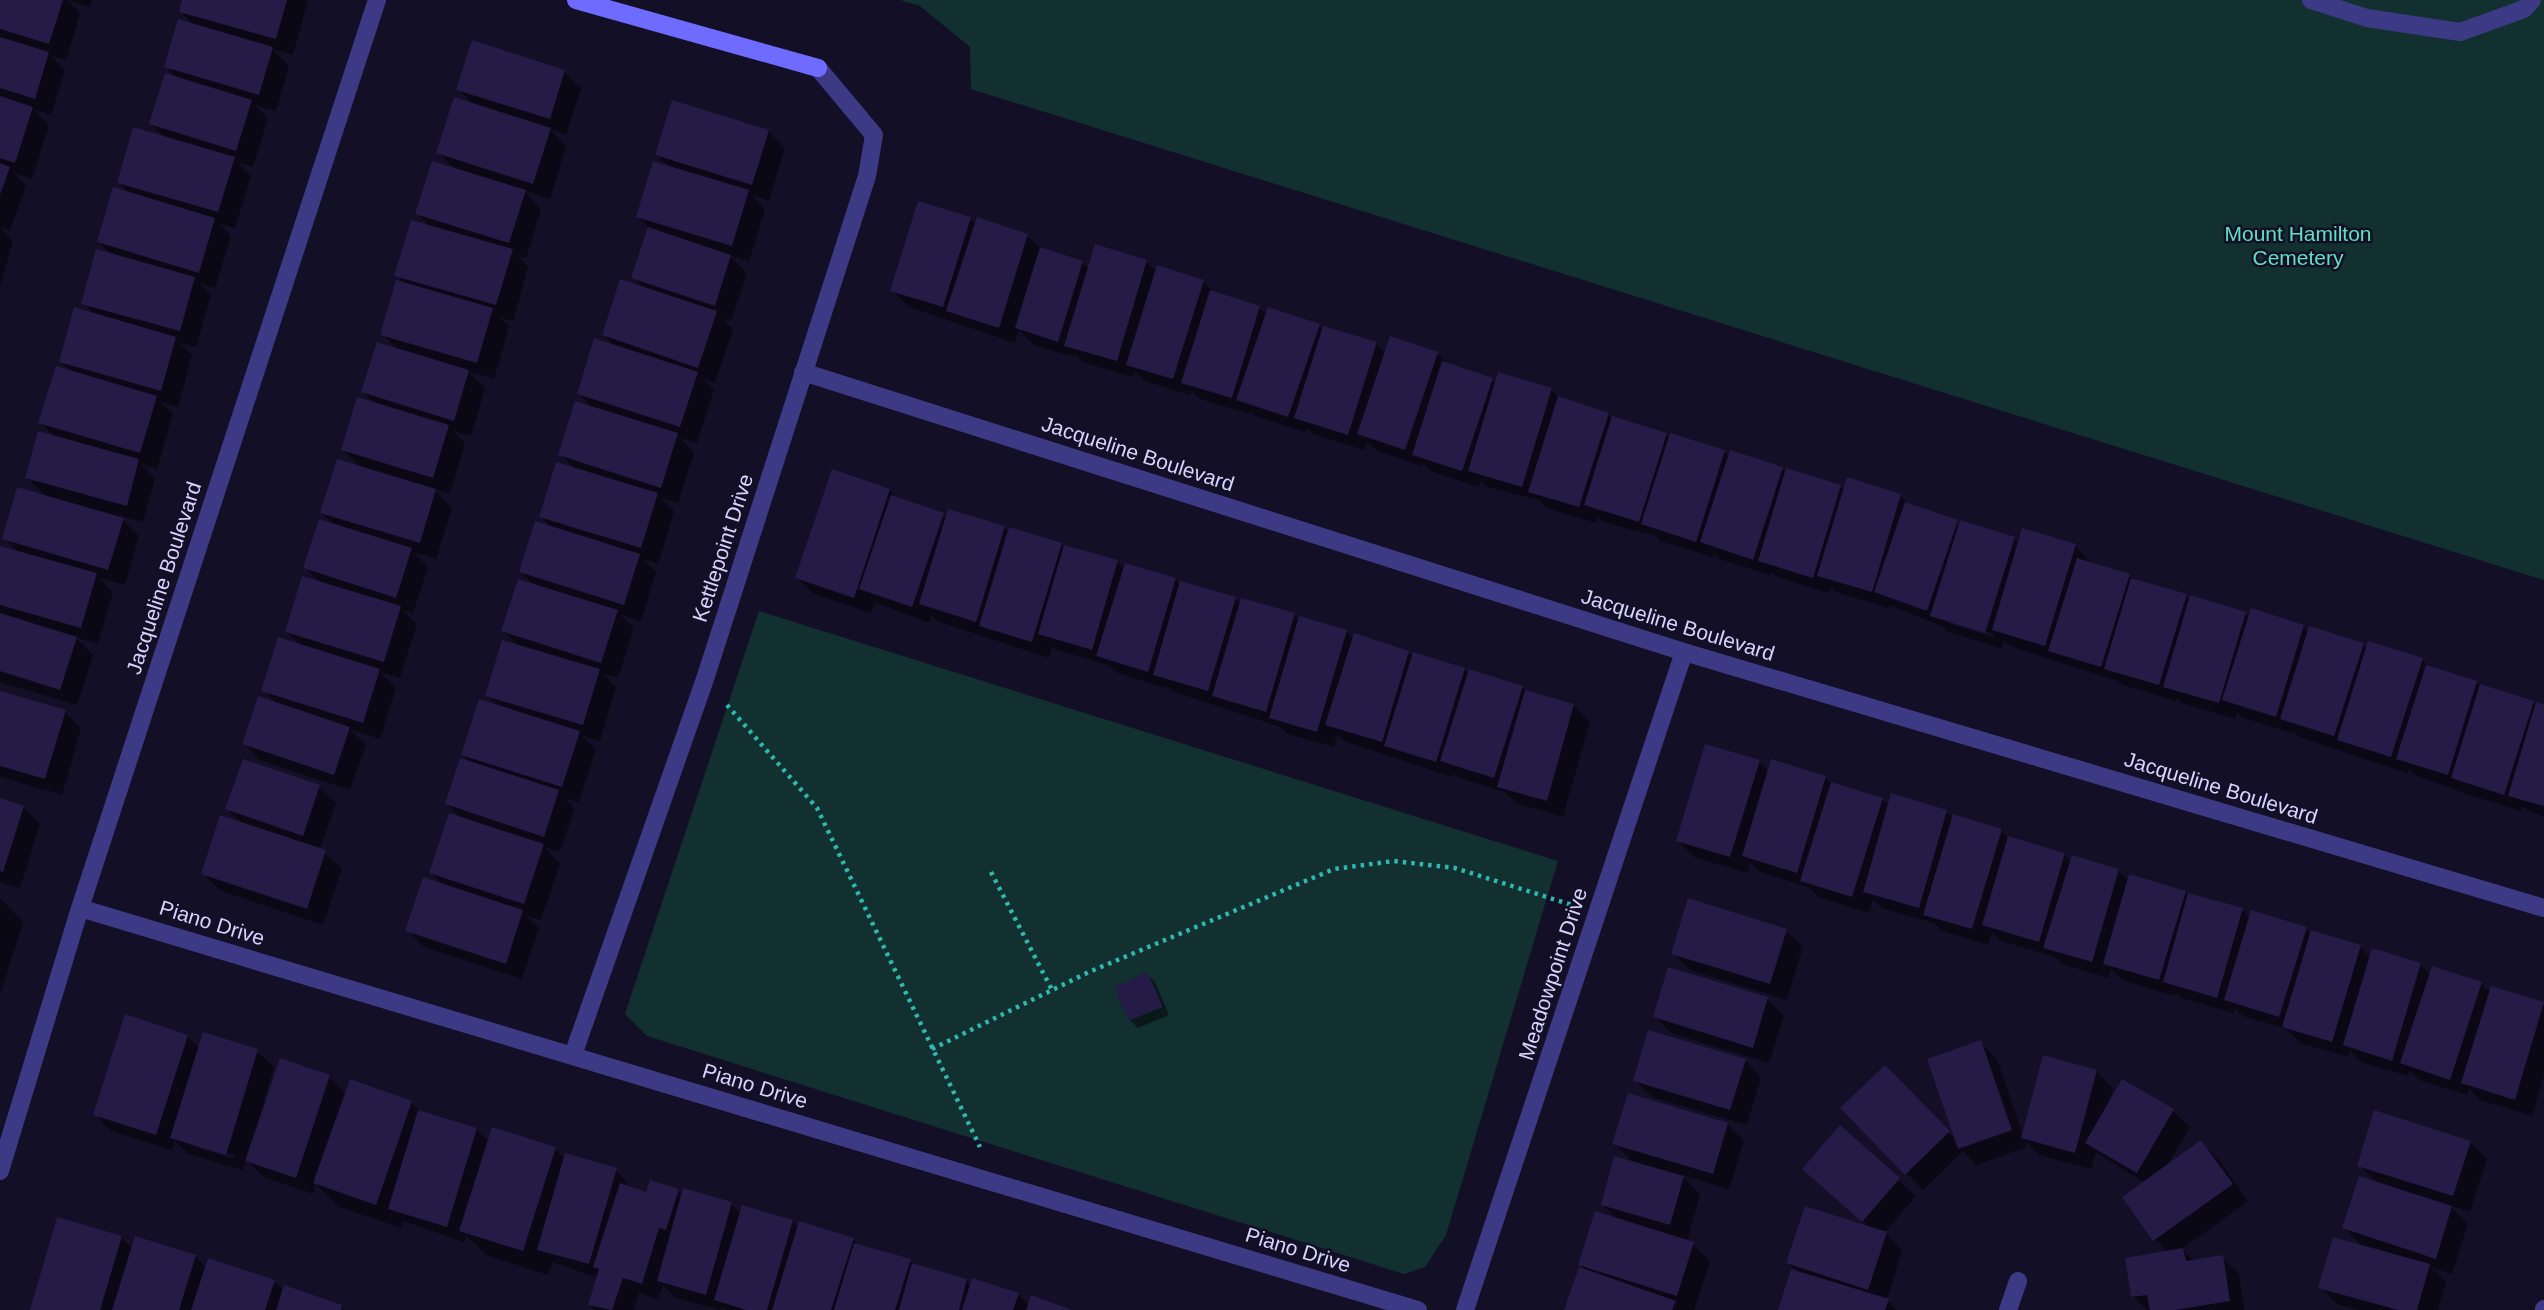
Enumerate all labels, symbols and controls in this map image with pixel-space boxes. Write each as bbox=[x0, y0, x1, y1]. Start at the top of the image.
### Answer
park label: Mount Hamilton Cemetery bbox=[2224, 222, 2372, 269]
street label: Jacqueline Boulevard bbox=[1039, 412, 1237, 495]
street label: Kettlepoint Drive bbox=[688, 471, 757, 625]
street label: Jacqueline Boulevard bbox=[122, 479, 205, 677]
street label: Jacqueline Boulevard bbox=[1579, 584, 1778, 665]
street label: Jacqueline Boulevard bbox=[2122, 747, 2321, 828]
street label: Meadowpoint Drive bbox=[1514, 885, 1591, 1063]
street label: Piano Drive bbox=[157, 896, 267, 949]
street label: Piano Drive bbox=[700, 1059, 810, 1112]
street label: Piano Drive bbox=[1243, 1223, 1353, 1276]

